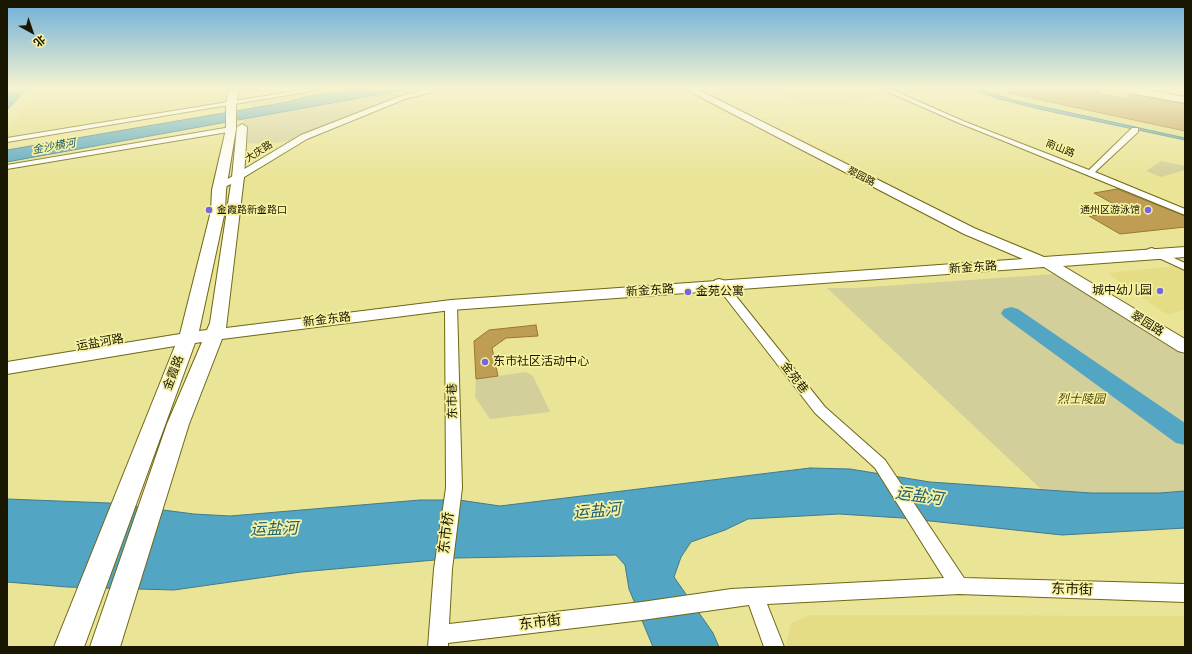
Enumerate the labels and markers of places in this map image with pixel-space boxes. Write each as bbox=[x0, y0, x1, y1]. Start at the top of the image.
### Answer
place label: 金霞路新金路口 bbox=[217, 204, 287, 216]
place label: 通州区游泳馆 bbox=[1080, 204, 1140, 216]
marker: 金霞路新金路口 bbox=[204, 205, 214, 215]
marker: 通州区游泳馆 bbox=[1143, 205, 1153, 215]
place label: 城中幼儿园 bbox=[1092, 284, 1152, 298]
place label: 金苑公寓 bbox=[696, 285, 744, 299]
marker: 城中幼儿园 bbox=[1155, 286, 1165, 296]
marker: 金苑公寓 bbox=[683, 287, 693, 297]
place label: 东市社区活动中心 bbox=[493, 355, 589, 369]
marker: 东市社区活动中心 bbox=[480, 357, 490, 367]

